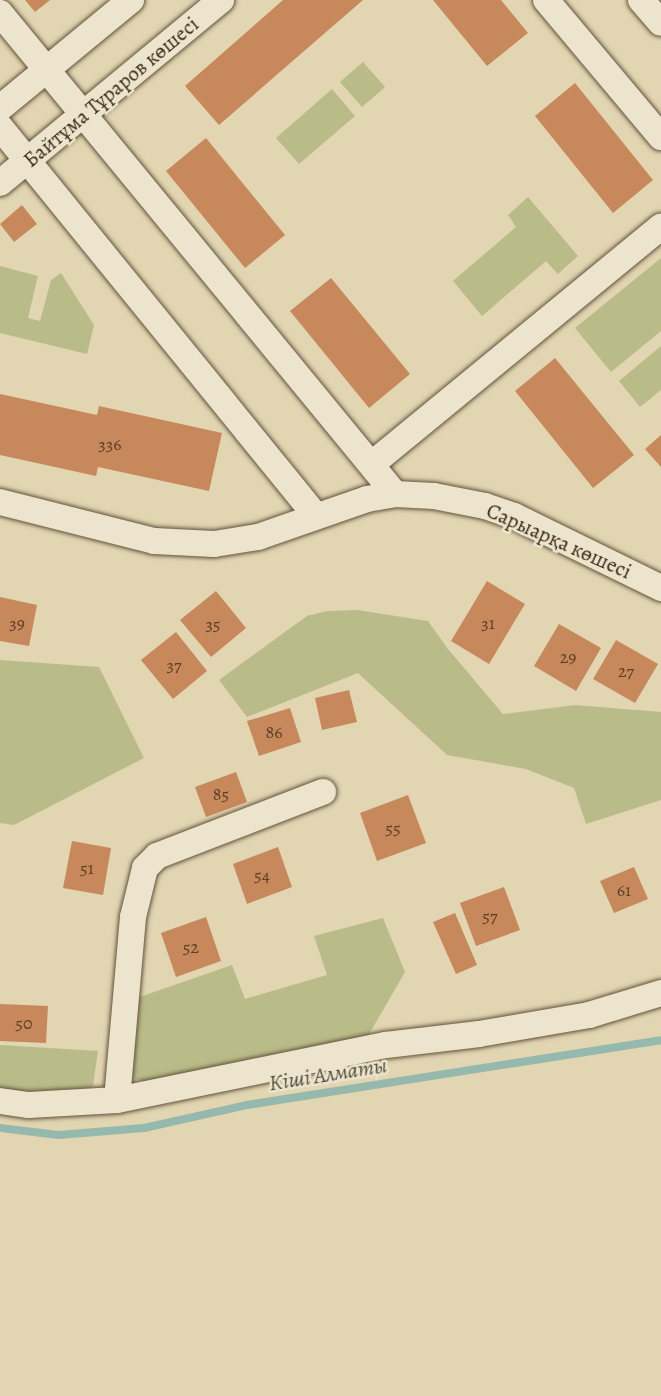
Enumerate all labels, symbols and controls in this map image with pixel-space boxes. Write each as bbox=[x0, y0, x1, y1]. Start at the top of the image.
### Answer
street label: Байтұма Тұраров көшесі bbox=[18, 11, 204, 173]
house number: 336 bbox=[98, 433, 122, 455]
street label: Сарыарқа көшесі bbox=[483, 498, 635, 584]
house number: 39 bbox=[9, 612, 25, 634]
house number: 31 bbox=[481, 612, 495, 634]
house number: 35 bbox=[205, 613, 221, 635]
house number: 29 bbox=[560, 646, 576, 668]
house number: 37 bbox=[166, 654, 182, 676]
house number: 27 bbox=[618, 660, 634, 682]
house number: 86 bbox=[265, 721, 283, 743]
house number: 85 bbox=[213, 783, 229, 805]
house number: 55 bbox=[385, 817, 401, 839]
house number: 51 bbox=[80, 857, 94, 879]
house number: 54 bbox=[254, 864, 270, 886]
house number: 61 bbox=[617, 879, 631, 901]
house number: 57 bbox=[482, 905, 498, 927]
house number: 52 bbox=[183, 936, 199, 958]
house number: 50 bbox=[15, 1012, 33, 1034]
water label: Кіші Алматы bbox=[267, 1053, 389, 1097]

